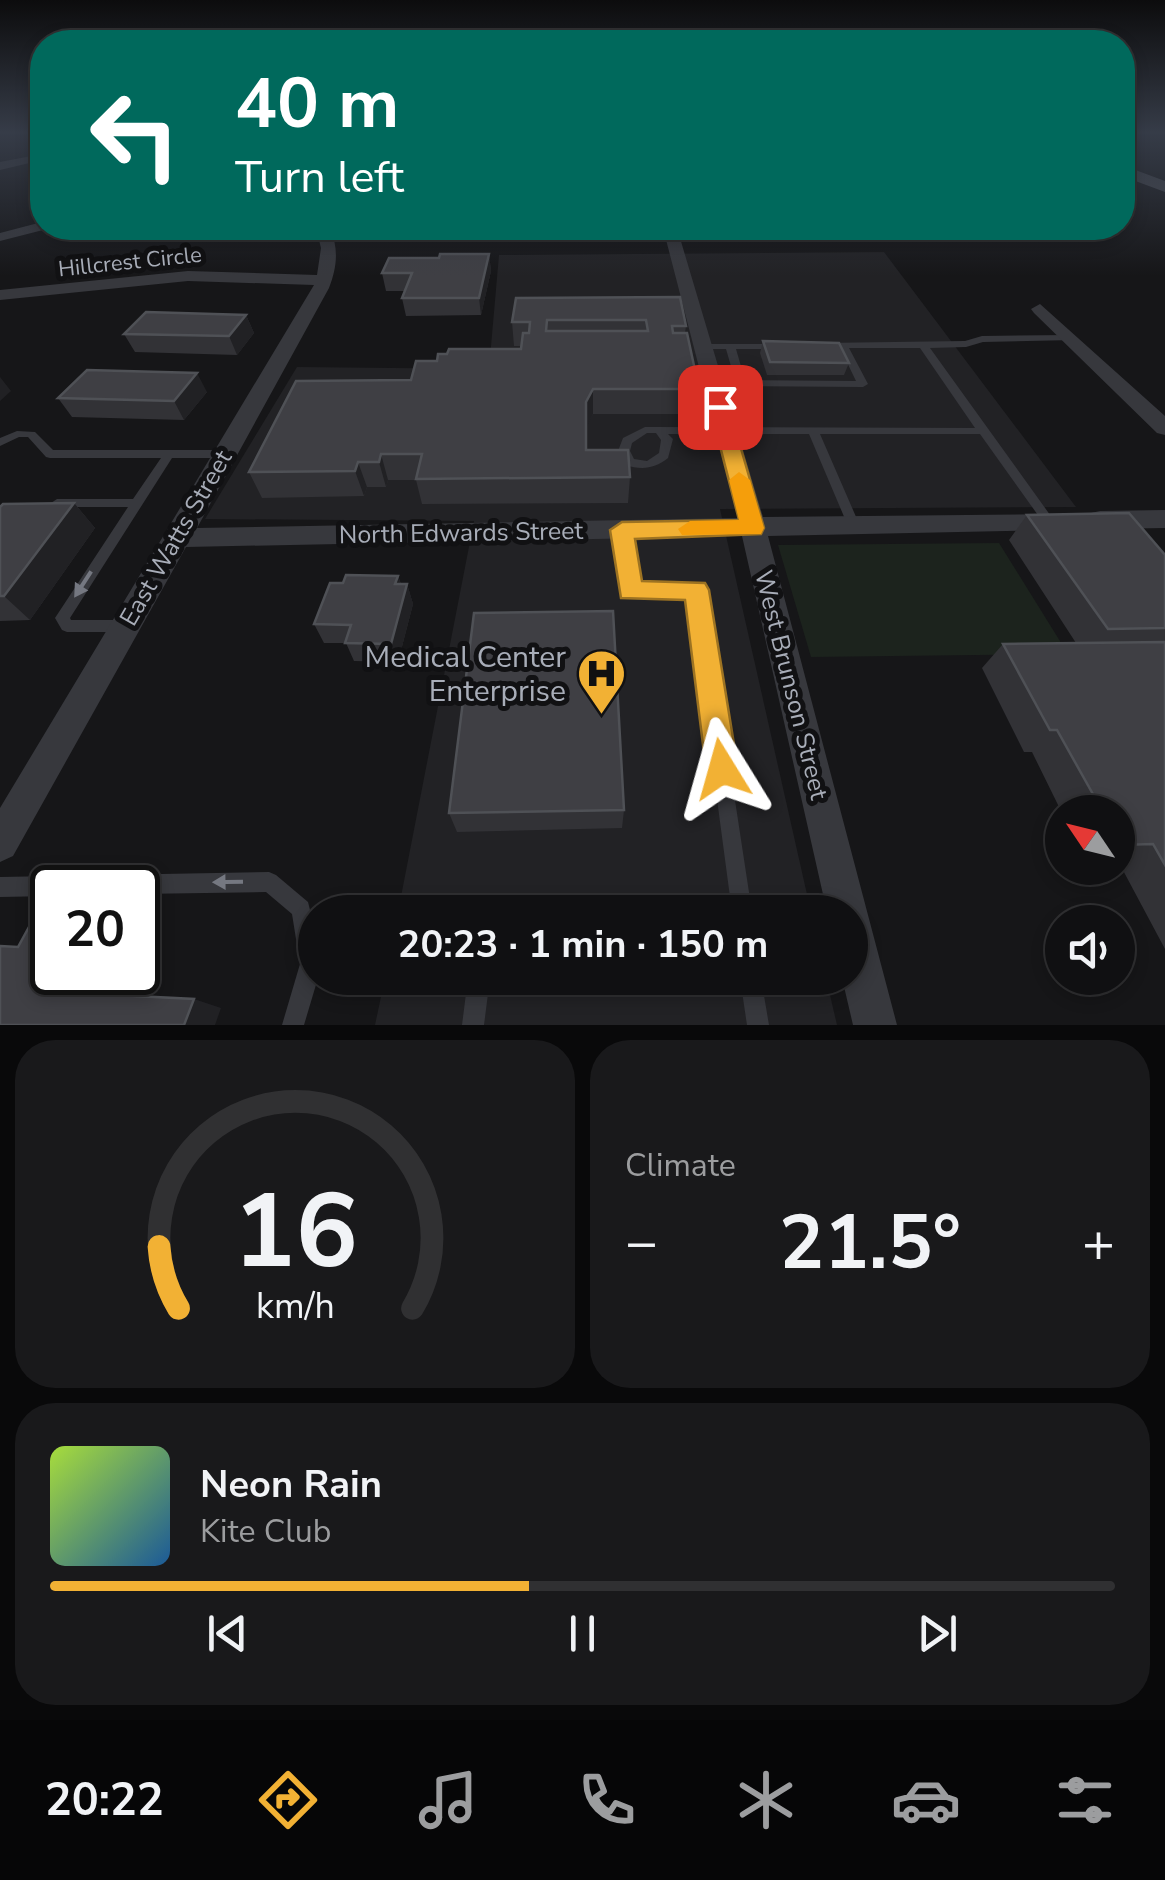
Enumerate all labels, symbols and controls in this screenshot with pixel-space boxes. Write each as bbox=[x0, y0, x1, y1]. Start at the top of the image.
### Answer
text: 40 m bbox=[235, 56, 399, 152]
icon: left bbox=[70, 70, 200, 200]
text: Turn left bbox=[235, 147, 404, 208]
street label: Hillcrest Circle bbox=[57, 240, 203, 284]
pin bbox=[678, 365, 763, 450]
icon: arrive bbox=[693, 380, 748, 435]
street label: East Watts Street bbox=[112, 444, 240, 632]
street label: North Edwards Street bbox=[338, 514, 584, 552]
street label: West Brunson Street bbox=[746, 567, 836, 803]
one-way arrow bbox=[75, 571, 93, 598]
place label: Medical Center Enterprise bbox=[364, 637, 566, 712]
hospital icon: Medical Center Enterprise bbox=[575, 648, 627, 716]
position arrow bbox=[670, 717, 774, 821]
north arrow bbox=[1045, 795, 1135, 885]
map controls bbox=[1045, 795, 1135, 995]
speed limit sign: 20 bbox=[30, 865, 160, 995]
one-way arrow bbox=[212, 875, 244, 891]
button: sound bbox=[1045, 905, 1135, 995]
text: 20:23 · 1 min · 150 m bbox=[398, 919, 768, 970]
text: Climate bbox=[625, 1144, 736, 1187]
text: 16 bbox=[233, 1161, 357, 1303]
text: 21.5° bbox=[779, 1192, 961, 1294]
text: − bbox=[625, 1205, 658, 1280]
text: + bbox=[1082, 1205, 1115, 1280]
text: km/h bbox=[256, 1282, 334, 1331]
text: Neon Rain bbox=[200, 1459, 382, 1510]
text: Kite Club bbox=[200, 1510, 331, 1553]
icon: previous bbox=[200, 1606, 255, 1661]
icon: pause bbox=[555, 1606, 610, 1661]
icon: next bbox=[910, 1606, 965, 1661]
icon: directions bbox=[253, 1765, 323, 1835]
icon: music bbox=[413, 1765, 483, 1835]
icon: phone bbox=[572, 1765, 642, 1835]
icon: climate bbox=[731, 1765, 801, 1835]
icon: car bbox=[891, 1765, 961, 1835]
icon: filters bbox=[1050, 1765, 1120, 1835]
text: 20:22 bbox=[45, 1770, 164, 1831]

